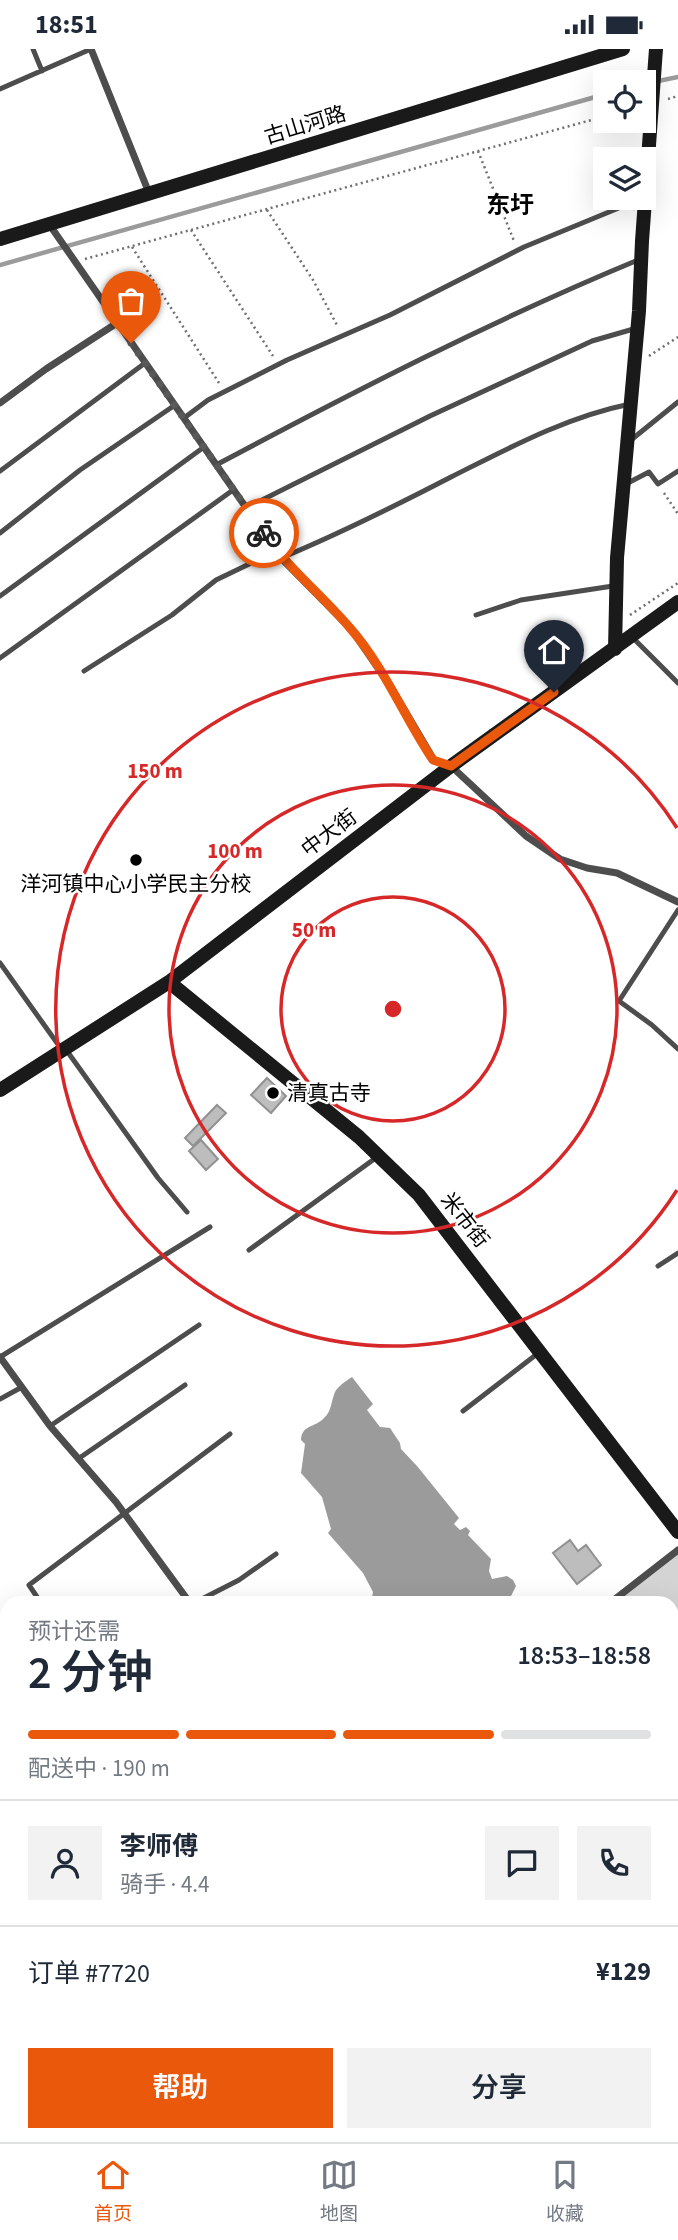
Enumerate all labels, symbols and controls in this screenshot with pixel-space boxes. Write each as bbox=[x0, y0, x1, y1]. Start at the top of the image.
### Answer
text: 18:51 bbox=[35, 6, 98, 43]
map controls bbox=[593, 70, 656, 210]
button: locate bbox=[593, 70, 656, 133]
street label: 古山河路 bbox=[260, 98, 350, 152]
button: layers bbox=[593, 147, 656, 210]
district label: 东圩 bbox=[486, 188, 534, 223]
pin bbox=[101, 271, 161, 343]
icon: bag bbox=[112, 282, 150, 320]
courier bbox=[229, 498, 299, 568]
icon: bike bbox=[245, 514, 283, 552]
pin bbox=[524, 620, 584, 692]
icon: home bbox=[535, 631, 573, 669]
text: 150 m bbox=[127, 756, 183, 786]
street label: 中大街 bbox=[295, 802, 363, 864]
text: 100 m bbox=[207, 836, 263, 866]
marker: 洋河镇中心小学民主分校 bbox=[128, 852, 144, 868]
place label: 洋河镇中心小学民主分校 bbox=[21, 869, 252, 899]
text: 50 m bbox=[292, 915, 336, 945]
centre of rings bbox=[381, 997, 405, 1021]
place label: 清真古寺 bbox=[287, 1078, 371, 1108]
marker: 清真古寺 bbox=[265, 1085, 281, 1101]
street label: 米市街 bbox=[434, 1186, 496, 1254]
text: 预计还需 bbox=[28, 1615, 120, 1648]
text: 18:53–18:58 bbox=[518, 1637, 651, 1674]
text: 2 分钟 bbox=[28, 1641, 153, 1706]
text: 配送中 · 190 m bbox=[28, 1752, 170, 1785]
button: person bbox=[28, 1826, 102, 1900]
button: chat bbox=[485, 1826, 559, 1900]
button: phone bbox=[577, 1826, 651, 1900]
text: 李师傅 bbox=[120, 1828, 198, 1865]
text: 骑手 · 4.4 bbox=[120, 1868, 210, 1901]
text: ¥129 bbox=[596, 1953, 651, 1990]
text: 订单 #7720 bbox=[28, 1955, 150, 1992]
button: 帮助 bbox=[28, 2048, 333, 2128]
button: 分享 bbox=[347, 2048, 651, 2128]
tab: 首页 bbox=[94, 2156, 132, 2228]
tab: 地图 bbox=[320, 2156, 358, 2228]
tab: 收藏 bbox=[546, 2156, 584, 2228]

